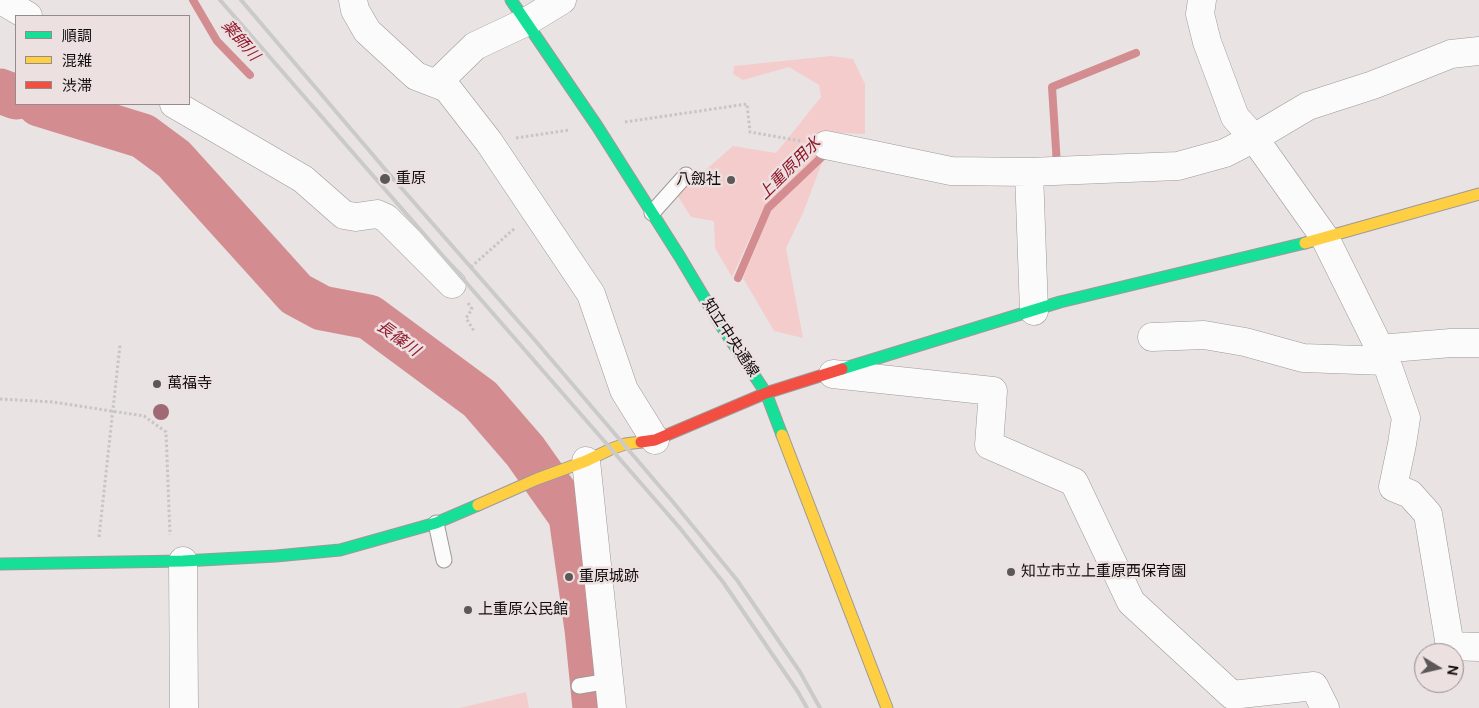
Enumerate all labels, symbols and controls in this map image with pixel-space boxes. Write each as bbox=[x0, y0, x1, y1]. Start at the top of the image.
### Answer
legend bbox=[15, 15, 190, 105]
water label: 薬師川 bbox=[217, 17, 263, 65]
text: 順調 bbox=[62, 26, 92, 46]
text: 混雑 bbox=[62, 51, 92, 71]
text: 渋滞 bbox=[62, 76, 92, 96]
water label: 上重原用水 bbox=[755, 134, 825, 204]
place label: 重原 bbox=[396, 170, 426, 188]
place label: 八劔社 bbox=[676, 171, 721, 189]
marker: 重原 bbox=[378, 172, 392, 186]
marker: 八劔社 bbox=[725, 174, 737, 186]
street label: 知立中央通線 bbox=[698, 295, 762, 381]
water label: 長篠川 bbox=[373, 317, 423, 361]
place label: 萬福寺 bbox=[167, 375, 212, 393]
marker: 萬福寺 bbox=[151, 378, 163, 390]
place label: 知立市立上重原西保育園 bbox=[1021, 563, 1186, 581]
marker: 知立市立上重原西保育園 bbox=[1005, 566, 1017, 578]
place label: 重原城跡 bbox=[579, 568, 639, 586]
marker: 重原城跡 bbox=[563, 571, 575, 583]
place label: 上重原公民館 bbox=[478, 601, 568, 619]
marker: 上重原公民館 bbox=[462, 604, 474, 616]
north arrow bbox=[1414, 643, 1464, 693]
text: N bbox=[1443, 664, 1463, 677]

